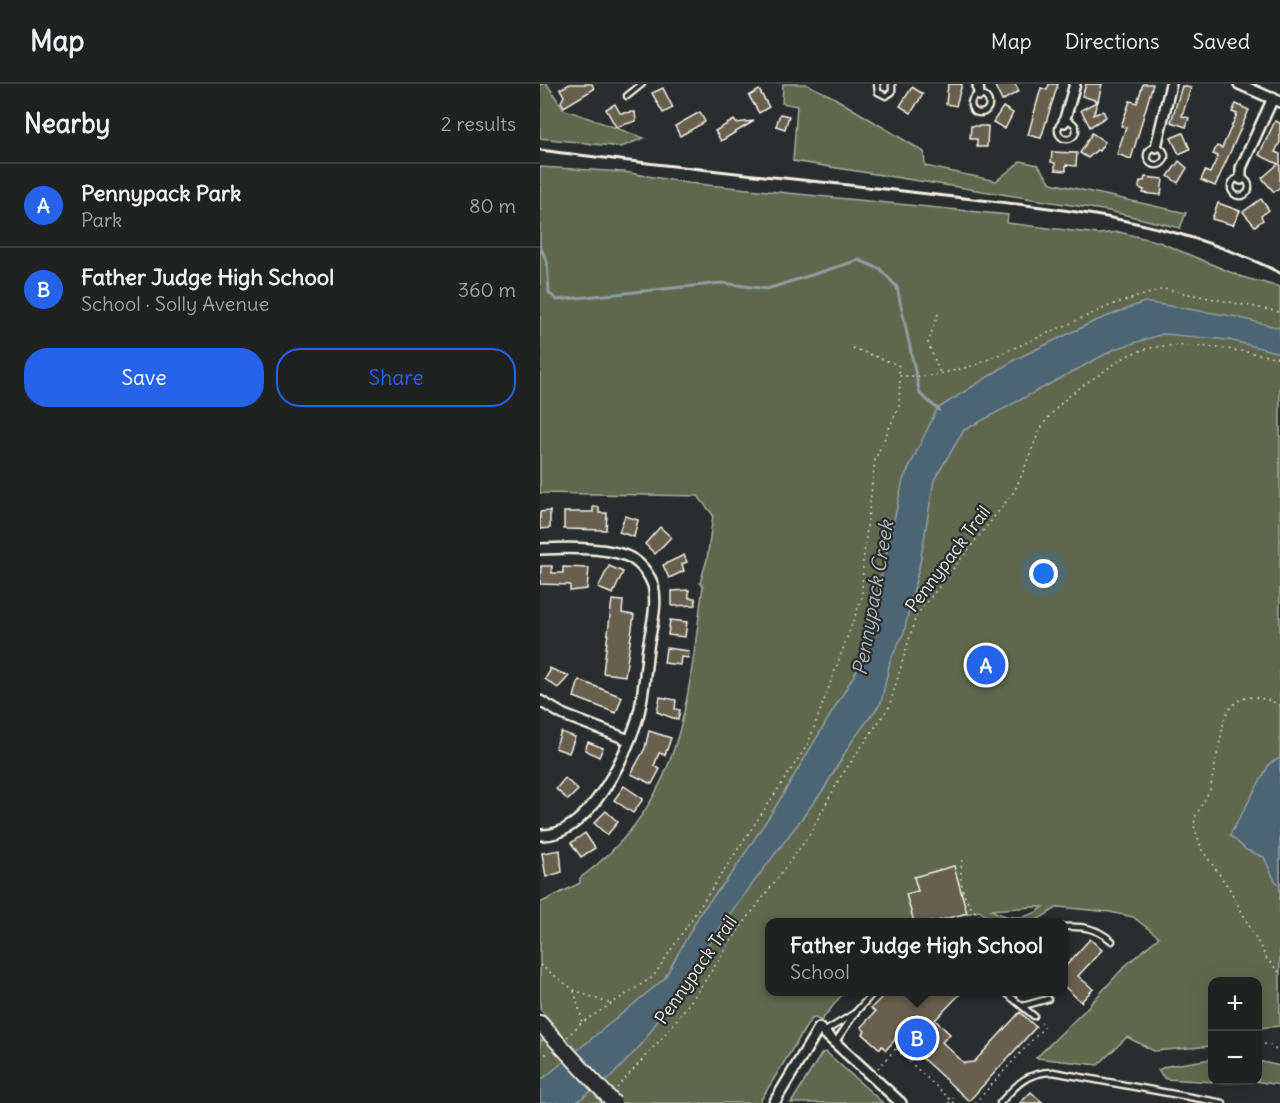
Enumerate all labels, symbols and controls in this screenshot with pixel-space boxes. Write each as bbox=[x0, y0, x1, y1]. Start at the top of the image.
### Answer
text: Map bbox=[30, 23, 84, 59]
text: Map bbox=[991, 28, 1032, 55]
text: Directions bbox=[1065, 28, 1159, 55]
text: Saved bbox=[1192, 28, 1250, 55]
text: Nearby bbox=[24, 107, 110, 140]
text: 2 results bbox=[441, 111, 516, 136]
text: Pennypack Park bbox=[81, 179, 241, 207]
text: A bbox=[37, 193, 50, 218]
text: 80 m bbox=[469, 193, 516, 218]
text: Park bbox=[81, 207, 122, 232]
text: Father Judge High School bbox=[81, 263, 334, 291]
text: B bbox=[37, 277, 50, 302]
text: 360 m bbox=[458, 277, 516, 302]
text: School · Solly Avenue bbox=[81, 291, 269, 316]
button: Save bbox=[24, 348, 264, 407]
button: Share bbox=[276, 348, 516, 407]
street label: Pennypack Trail bbox=[900, 501, 995, 617]
water label: Pennypack Creek bbox=[847, 517, 899, 677]
your location bbox=[1029, 559, 1058, 588]
pin: A bbox=[966, 642, 1006, 688]
street label: Pennypack Trail bbox=[650, 911, 742, 1029]
popup bbox=[765, 918, 1068, 996]
text: Father Judge High School bbox=[790, 931, 1043, 959]
text: School bbox=[790, 959, 850, 984]
map controls bbox=[1208, 977, 1262, 1085]
button: + bbox=[1208, 977, 1262, 1031]
pin: B bbox=[898, 1016, 937, 1060]
button: − bbox=[1208, 1031, 1262, 1085]

